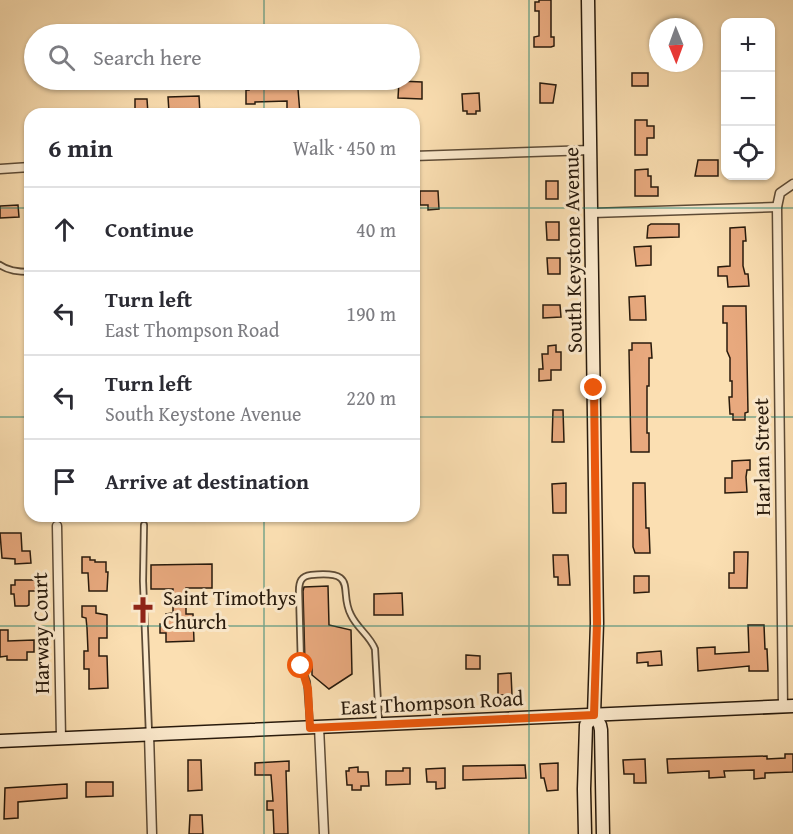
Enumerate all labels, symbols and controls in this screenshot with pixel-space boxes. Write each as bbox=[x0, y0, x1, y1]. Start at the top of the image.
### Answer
north arrow bbox=[649, 18, 703, 72]
map controls bbox=[721, 18, 775, 180]
button: + bbox=[721, 18, 775, 72]
search box bbox=[24, 24, 420, 90]
icon: search bbox=[45, 41, 78, 74]
text: Search here bbox=[93, 41, 202, 73]
button: − bbox=[721, 72, 775, 126]
button: locate bbox=[721, 126, 775, 180]
text: 6 min bbox=[48, 128, 113, 167]
text: Walk · 450 m bbox=[293, 133, 396, 162]
street label: South Keystone Avenue bbox=[555, 147, 590, 353]
icon: ahead bbox=[48, 213, 81, 246]
text: Continue bbox=[105, 213, 194, 245]
text: 40 m bbox=[356, 215, 396, 244]
text: Turn left bbox=[105, 283, 192, 315]
icon: left bbox=[48, 297, 81, 330]
text: 190 m bbox=[346, 299, 396, 328]
text: East Thompson Road bbox=[105, 315, 279, 344]
text: Turn left bbox=[105, 367, 192, 399]
route end bbox=[580, 374, 606, 400]
icon: left bbox=[48, 381, 81, 414]
text: 220 m bbox=[346, 383, 396, 412]
street label: Harlan Street bbox=[745, 397, 778, 516]
text: South Keystone Avenue bbox=[105, 399, 301, 428]
icon: arrive bbox=[48, 465, 81, 498]
text: Arrive at destination bbox=[105, 465, 309, 497]
street label: Harway Court bbox=[24, 571, 57, 694]
place label: Saint Timothys Church bbox=[163, 582, 296, 637]
church icon: Saint Timothys Church bbox=[128, 595, 158, 625]
route start bbox=[287, 652, 313, 678]
street label: East Thompson Road bbox=[340, 682, 525, 723]

